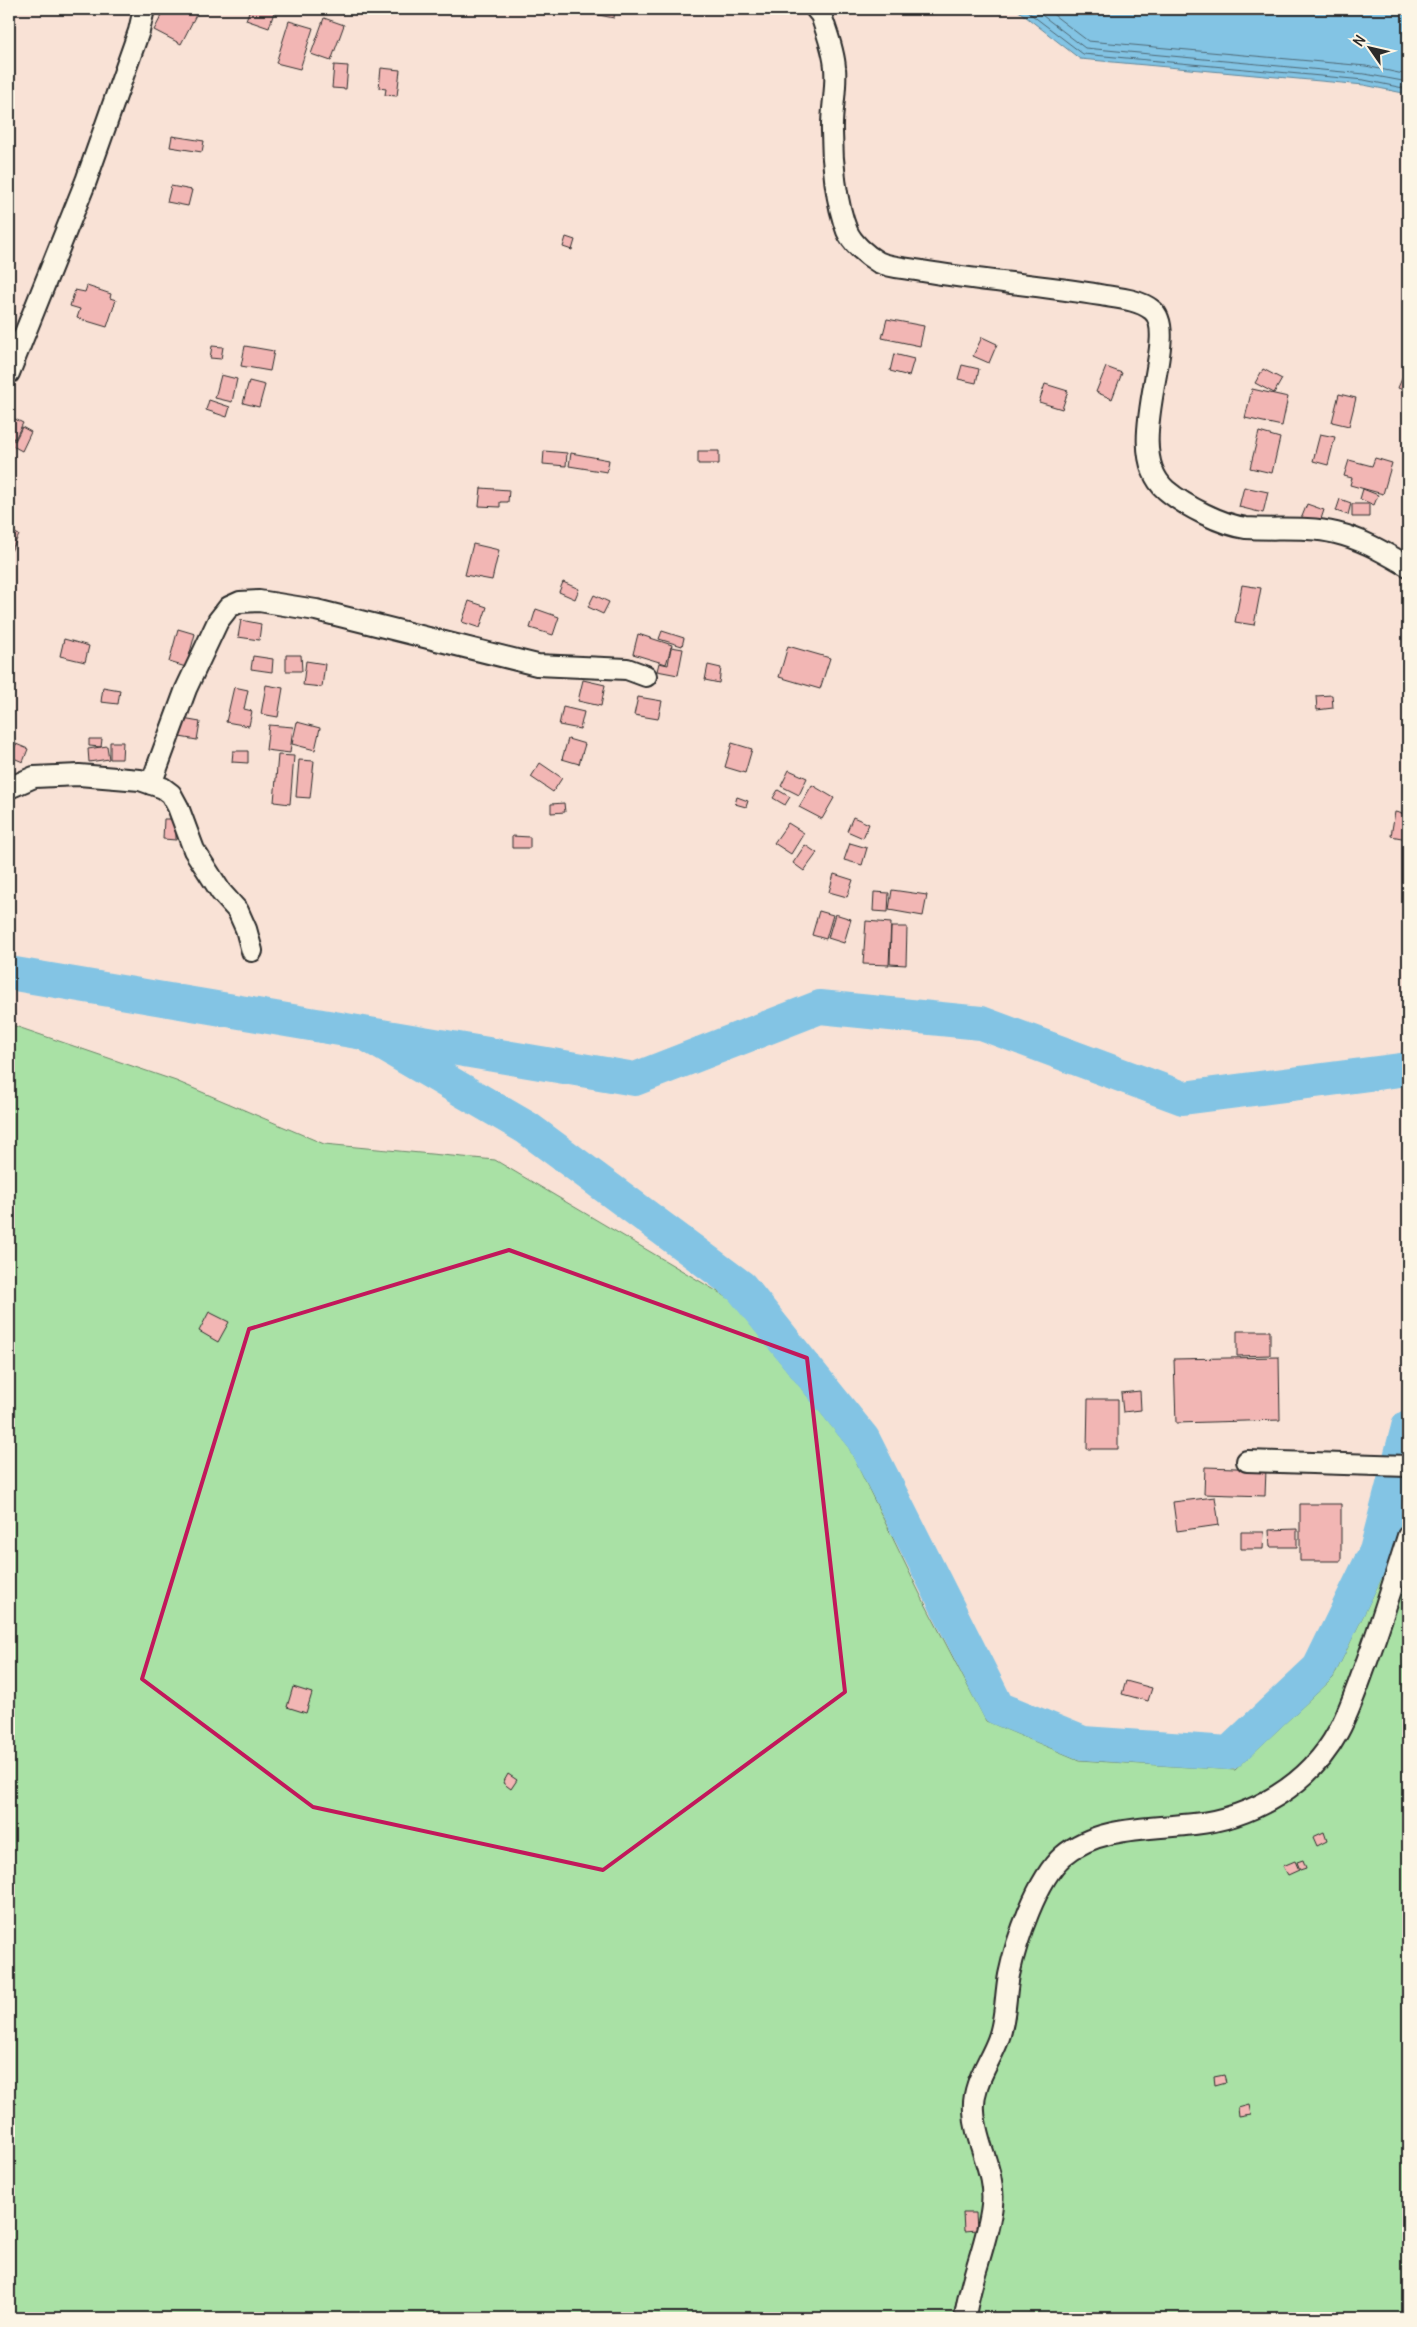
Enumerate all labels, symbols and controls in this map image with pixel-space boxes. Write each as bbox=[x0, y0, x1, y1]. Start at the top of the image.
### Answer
north arrow bbox=[1344, 22, 1394, 72]
text: N bbox=[1349, 32, 1369, 50]

